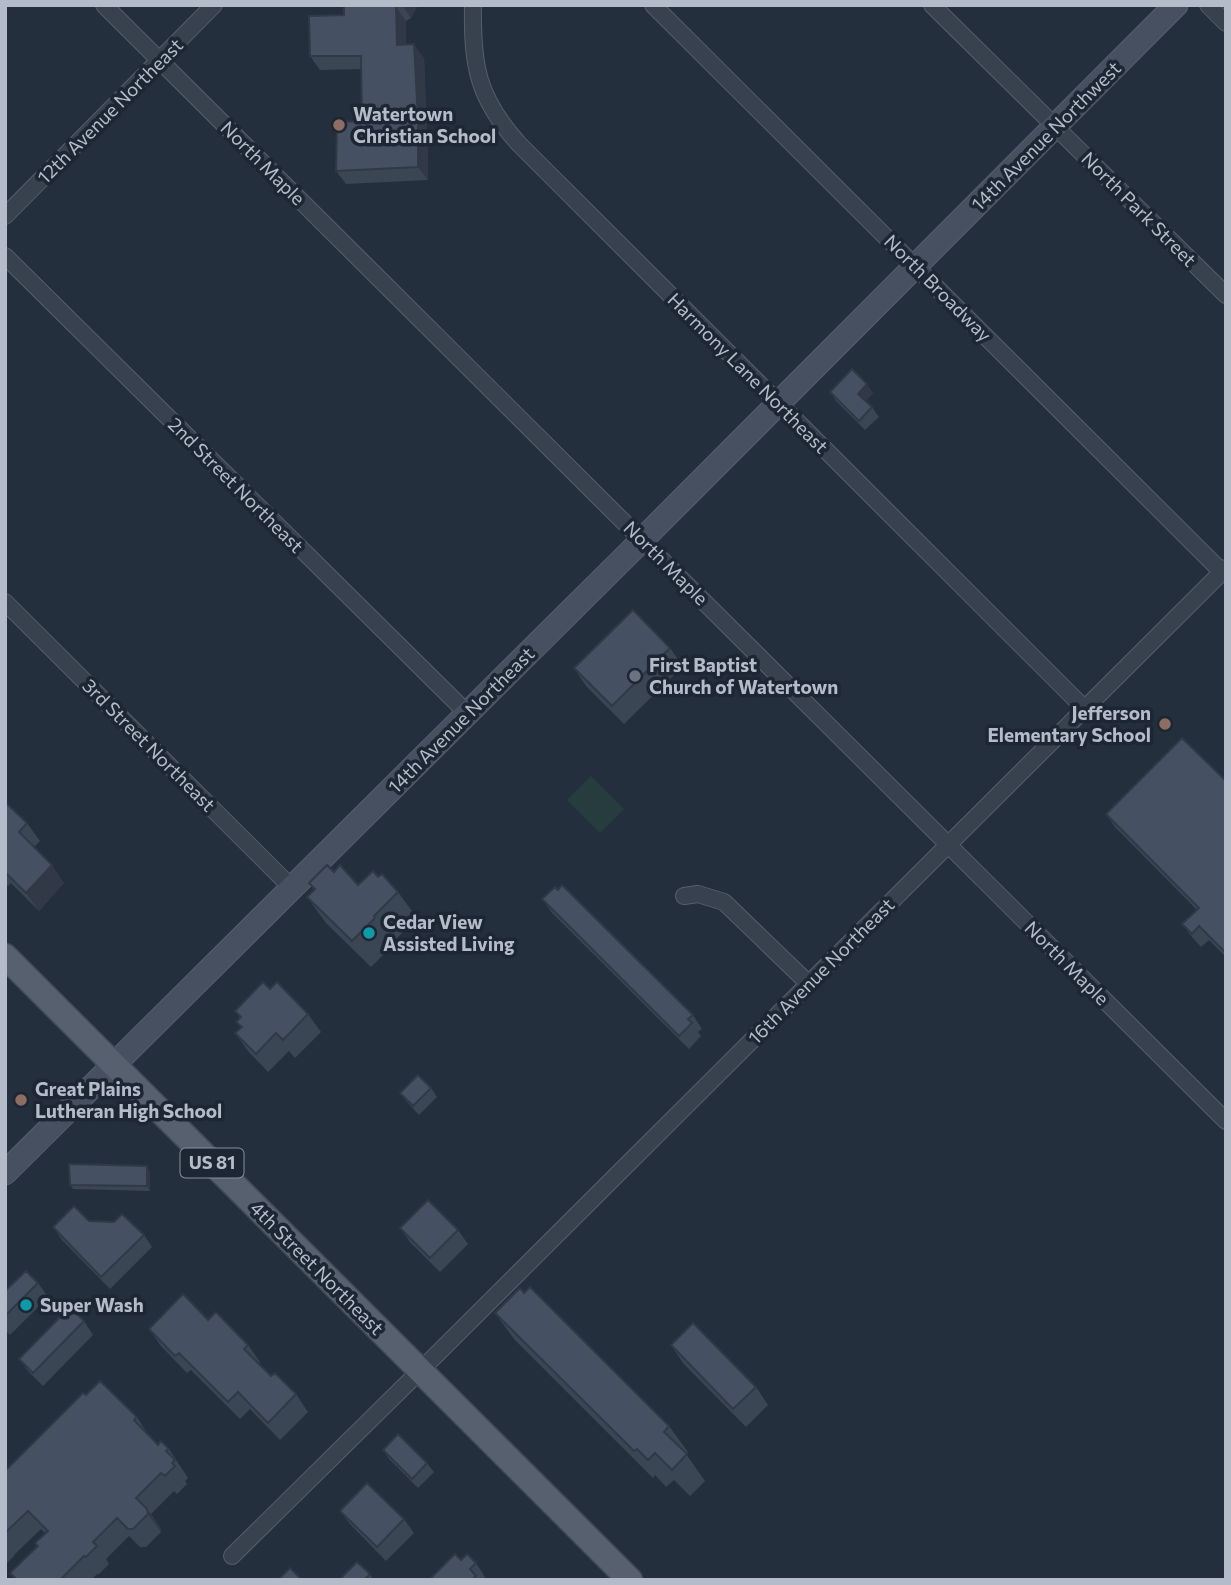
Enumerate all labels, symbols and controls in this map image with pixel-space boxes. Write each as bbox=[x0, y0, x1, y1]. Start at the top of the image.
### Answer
street label: 12th Avenue Northeast bbox=[32, 33, 187, 188]
street label: 14th Avenue Northwest bbox=[966, 56, 1125, 215]
place label: Watertown Christian School bbox=[353, 102, 496, 147]
street label: North Maple bbox=[216, 116, 310, 210]
marker: Watertown Christian School bbox=[331, 117, 347, 133]
street label: North Park Street bbox=[1077, 147, 1202, 271]
street label: North Broadway bbox=[880, 229, 997, 346]
street label: Harmony Lane Northeast bbox=[663, 288, 834, 458]
street label: 2nd Street Northeast bbox=[164, 412, 309, 557]
street label: North Maple bbox=[619, 516, 713, 610]
street label: 14th Avenue Northeast bbox=[383, 642, 539, 797]
place label: First Baptist Church of Watertown bbox=[649, 653, 838, 698]
marker: First Baptist Church of Watertown bbox=[627, 668, 643, 684]
street label: 3rd Street Northeast bbox=[78, 673, 221, 816]
place label: Jefferson Elementary School bbox=[987, 701, 1151, 746]
marker: Jefferson Elementary School bbox=[1157, 716, 1173, 732]
street label: 16th Avenue Northeast bbox=[743, 893, 899, 1049]
place label: Cedar View Assisted Living bbox=[383, 910, 515, 955]
street label: North Maple bbox=[1020, 916, 1114, 1010]
marker: Cedar View Assisted Living bbox=[361, 925, 377, 941]
place label: Great Plains Lutheran High School bbox=[35, 1077, 222, 1122]
marker: Great Plains Lutheran High School bbox=[13, 1092, 29, 1108]
road number: US 81 bbox=[180, 1148, 244, 1178]
street label: 4th Street Northeast bbox=[246, 1196, 389, 1339]
place label: Super Wash bbox=[40, 1293, 144, 1316]
marker: Super Wash bbox=[18, 1297, 34, 1313]

